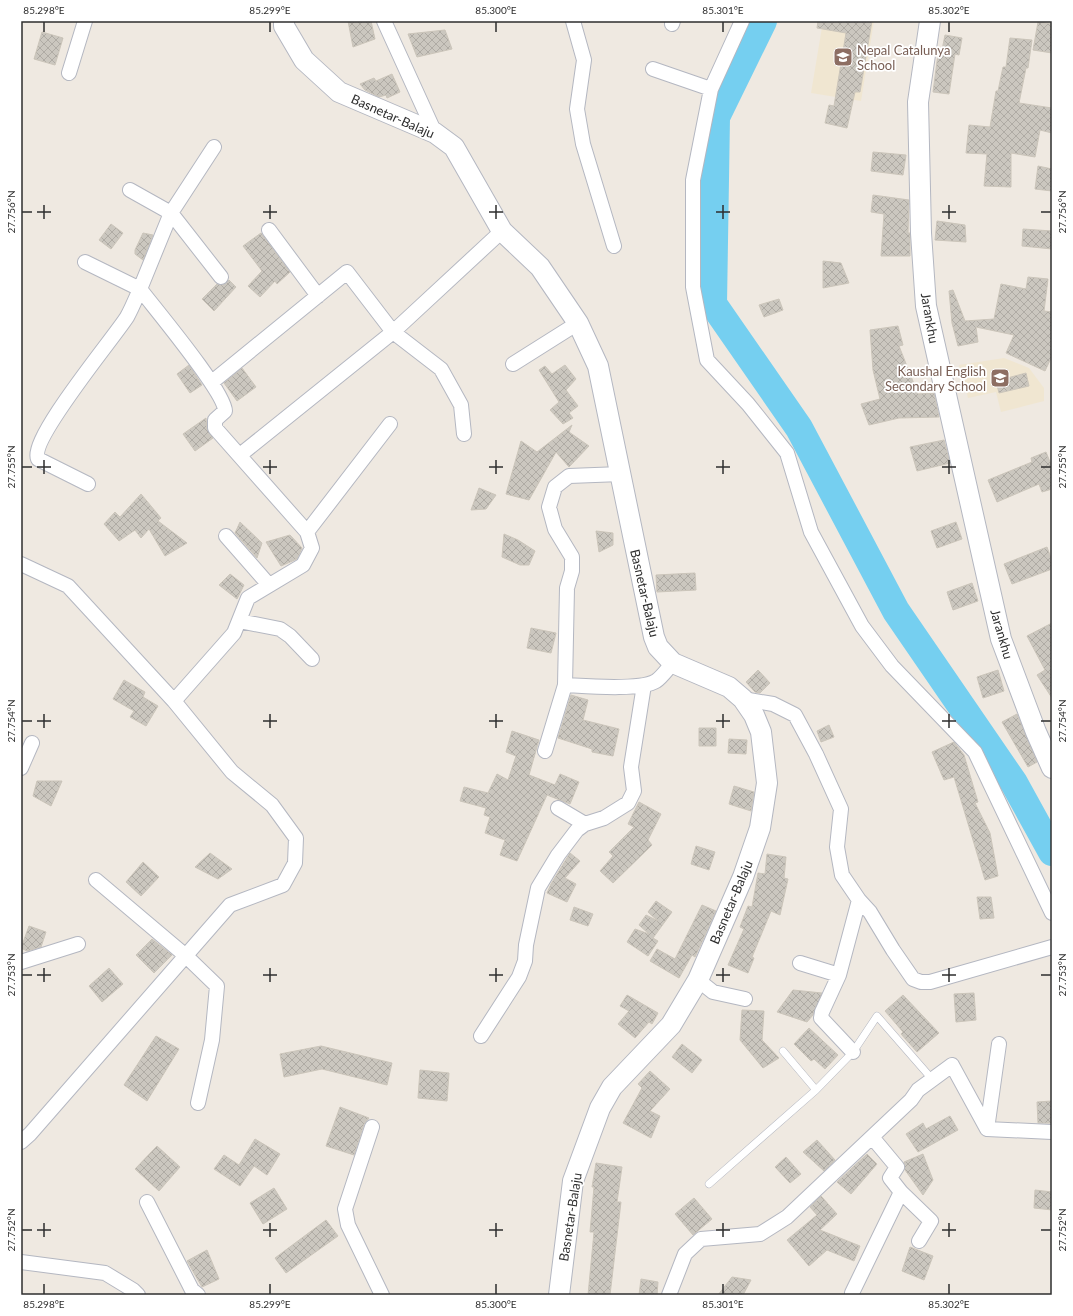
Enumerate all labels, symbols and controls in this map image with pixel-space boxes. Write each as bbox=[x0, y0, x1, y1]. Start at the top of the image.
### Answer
text: 85.298°E bbox=[23, 4, 65, 16]
text: 85.299°E bbox=[249, 4, 291, 16]
text: 85.300°E bbox=[475, 4, 517, 16]
text: 85.301°E bbox=[702, 4, 744, 16]
text: 85.302°E bbox=[928, 4, 970, 16]
place label: Nepal Catalunya School bbox=[857, 42, 950, 73]
school or university icon: Nepal Catalunya School bbox=[832, 46, 854, 68]
street label: Basnetar-Balaju bbox=[349, 90, 437, 142]
text: 27.756°N bbox=[5, 190, 17, 234]
text: 27.756°N bbox=[1056, 190, 1068, 234]
street label: Jarankhu bbox=[918, 291, 942, 345]
place label: Kaushal English Secondary School bbox=[885, 363, 986, 394]
school or university icon: Kaushal English Secondary School bbox=[989, 367, 1011, 389]
text: 27.755°N bbox=[5, 445, 17, 489]
text: 27.755°N bbox=[1056, 445, 1068, 489]
street label: Basnetar-Balaju bbox=[627, 548, 663, 638]
street label: Jarankhu bbox=[987, 607, 1017, 661]
text: 27.754°N bbox=[5, 699, 17, 743]
text: 27.754°N bbox=[1056, 699, 1068, 743]
street label: Basnetar-Balaju bbox=[706, 858, 756, 946]
text: 27.753°N bbox=[5, 953, 17, 997]
text: 27.753°N bbox=[1056, 953, 1068, 997]
street label: Basnetar-Balaju bbox=[555, 1172, 585, 1262]
text: 27.752°N bbox=[5, 1208, 17, 1252]
text: 27.752°N bbox=[1056, 1208, 1068, 1252]
text: 85.298°E bbox=[23, 1298, 65, 1310]
text: 85.299°E bbox=[249, 1298, 291, 1310]
text: 85.300°E bbox=[475, 1298, 517, 1310]
text: 85.301°E bbox=[702, 1298, 744, 1310]
text: 85.302°E bbox=[928, 1298, 970, 1310]

